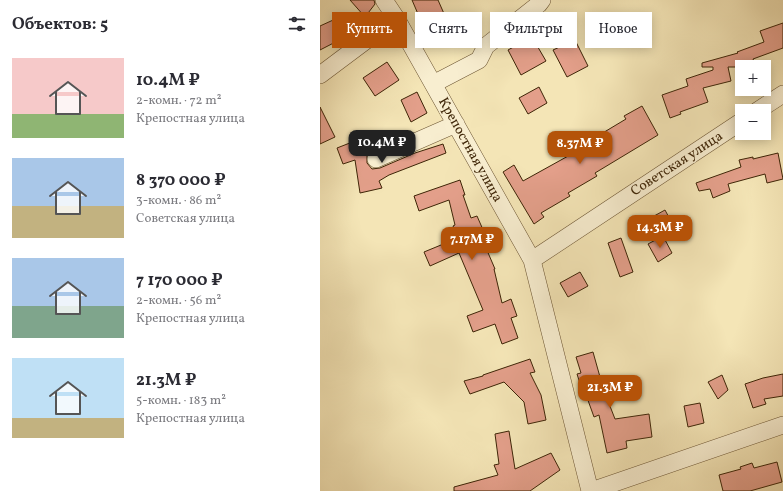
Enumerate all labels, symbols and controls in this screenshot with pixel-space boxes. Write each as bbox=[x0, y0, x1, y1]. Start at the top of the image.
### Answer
chip: Купить bbox=[332, 12, 407, 48]
chip: Снять bbox=[415, 12, 482, 48]
chip: Фильтры bbox=[490, 12, 577, 48]
chip: Новое bbox=[585, 12, 652, 48]
text: Объектов: 5 bbox=[12, 13, 108, 36]
icon: filters bbox=[286, 13, 308, 35]
map controls bbox=[735, 60, 771, 140]
button: + bbox=[735, 60, 771, 96]
text: 10.4M ₽ bbox=[136, 69, 200, 92]
icon: home bbox=[44, 74, 92, 122]
text: 2-комн. · 72 m² bbox=[136, 92, 221, 110]
street label: Крепостная улица bbox=[433, 94, 507, 206]
button: − bbox=[735, 104, 771, 140]
text: Крепостная улица bbox=[136, 110, 245, 128]
street label: Советская улица bbox=[627, 127, 727, 201]
pin: 10.4M ₽ bbox=[345, 130, 419, 164]
pin: 8.37M ₽ bbox=[543, 131, 617, 165]
text: 10.4M ₽ bbox=[358, 134, 406, 152]
text: 8.37M ₽ bbox=[556, 135, 604, 153]
text: 8 370 000 ₽ bbox=[136, 169, 226, 192]
icon: home bbox=[44, 174, 92, 222]
text: 3-комн. · 86 m² bbox=[136, 192, 221, 210]
text: Советская улица bbox=[136, 210, 235, 228]
pin: 14.3M ₽ bbox=[623, 215, 697, 249]
text: 14.3M ₽ bbox=[636, 219, 684, 237]
pin: 7.17M ₽ bbox=[435, 227, 509, 261]
text: 7.17M ₽ bbox=[450, 231, 494, 249]
text: 7 170 000 ₽ bbox=[136, 269, 223, 292]
icon: home bbox=[44, 274, 92, 322]
text: 2-комн. · 56 m² bbox=[136, 292, 221, 310]
text: Крепостная улица bbox=[136, 310, 245, 328]
text: 21.3M ₽ bbox=[136, 369, 196, 392]
icon: home bbox=[44, 374, 92, 422]
pin: 21.3M ₽ bbox=[573, 375, 647, 409]
text: 21.3M ₽ bbox=[587, 379, 633, 397]
text: 5-комн. · 183 m² bbox=[136, 392, 226, 410]
text: Крепостная улица bbox=[136, 410, 245, 428]

